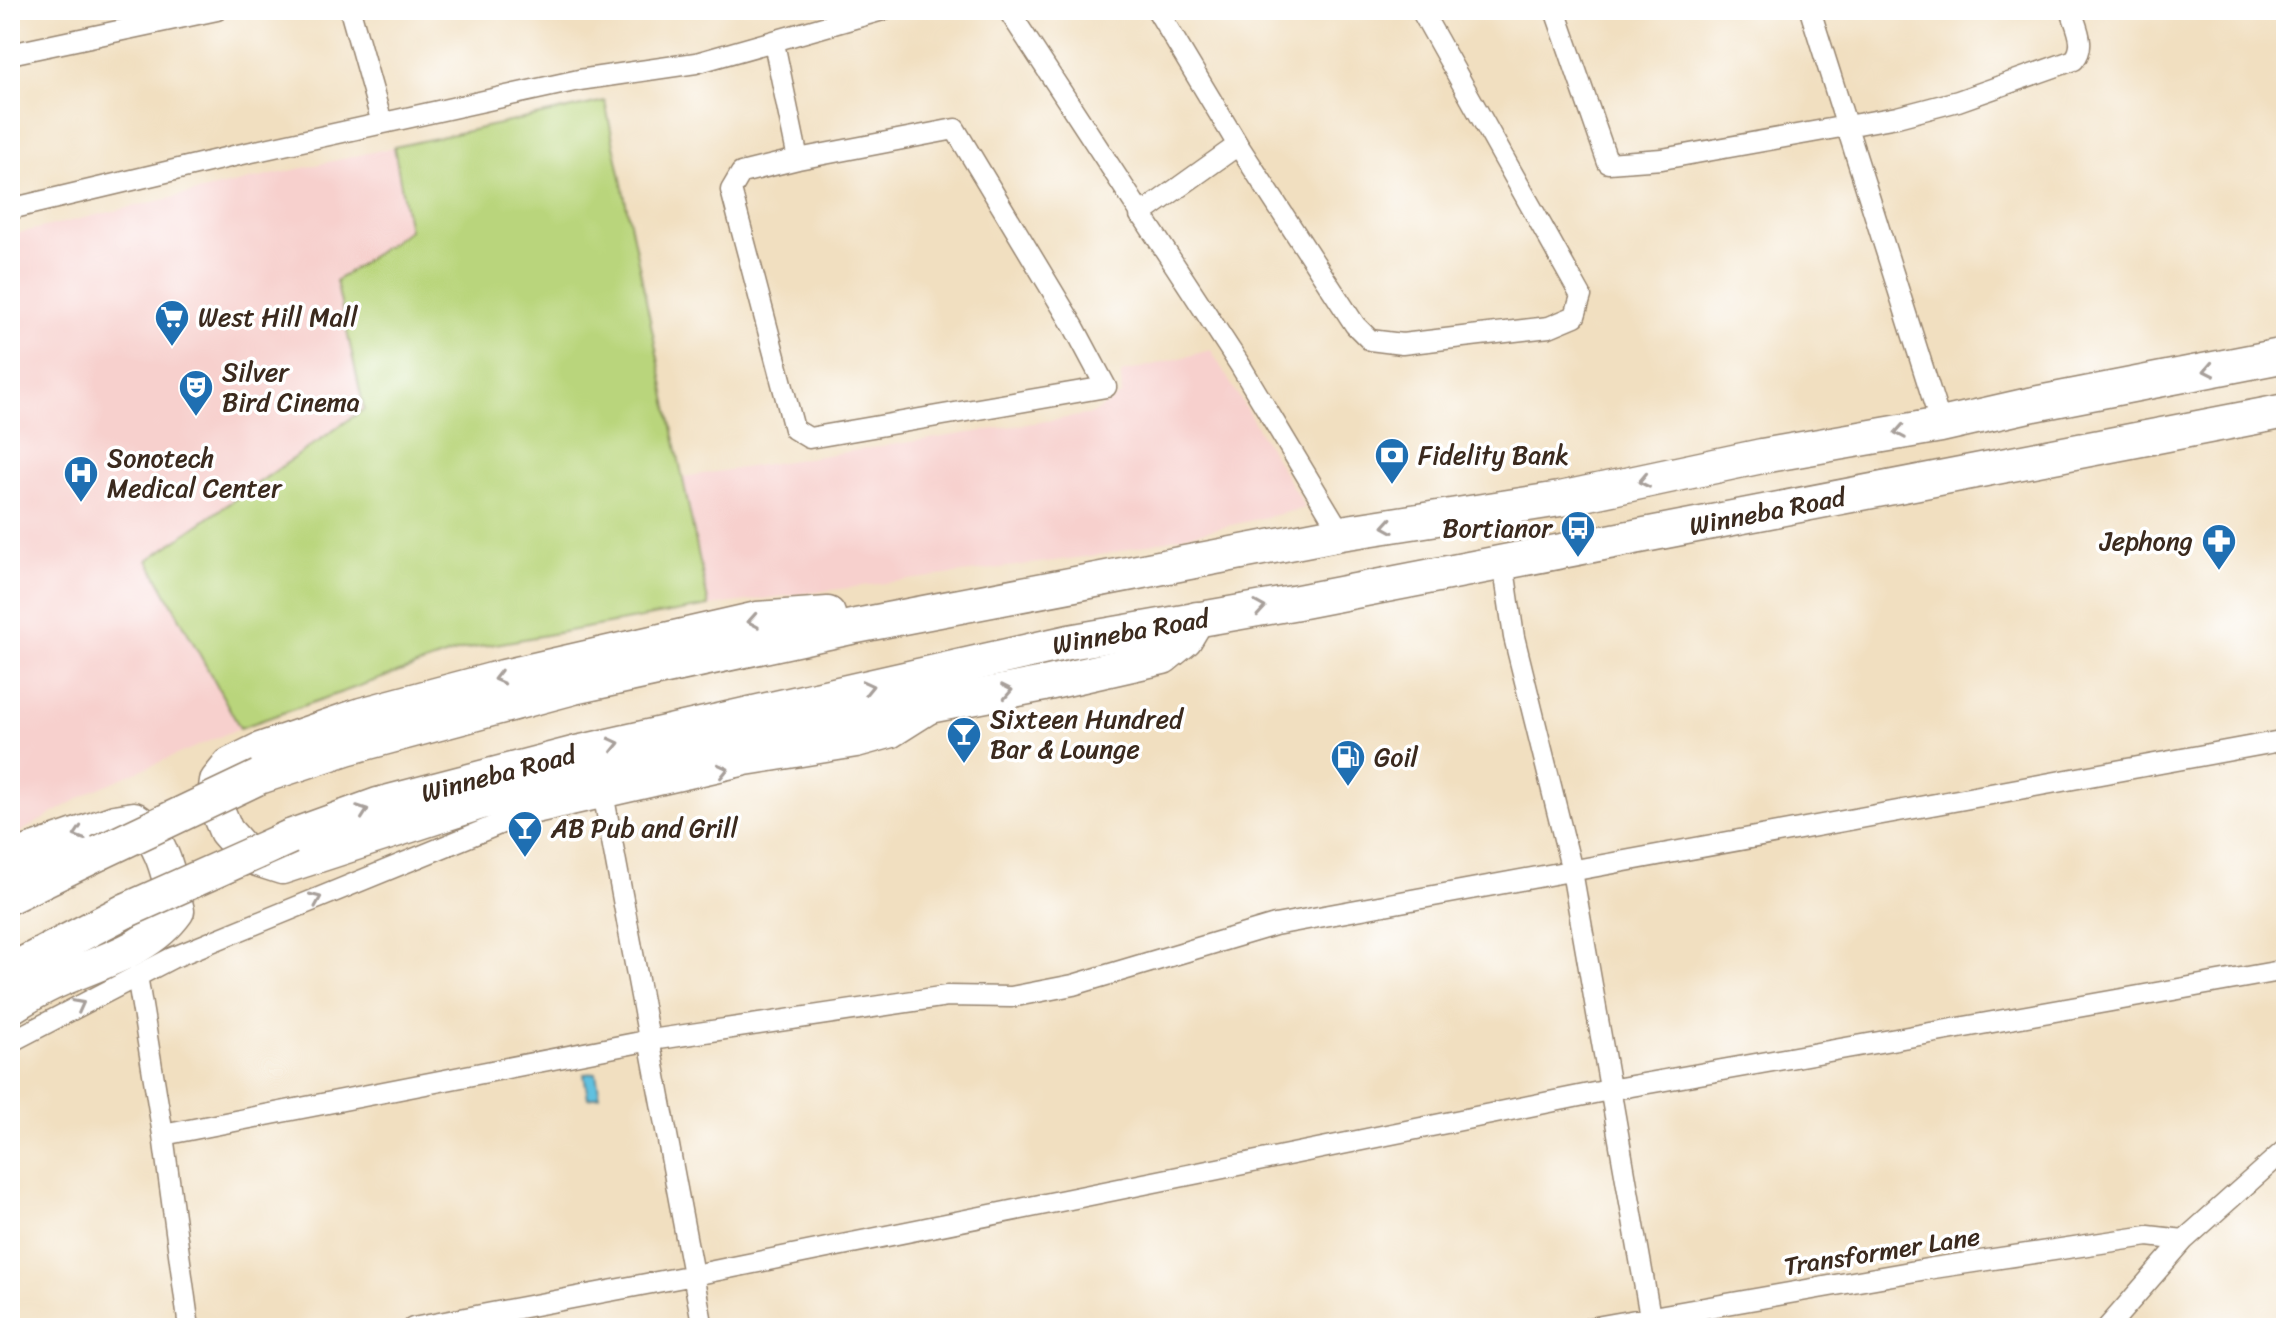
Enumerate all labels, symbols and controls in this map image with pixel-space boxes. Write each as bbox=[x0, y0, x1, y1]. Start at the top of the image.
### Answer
place label: West Hill Mall bbox=[198, 294, 358, 340]
supermarket icon: West Hill Mall bbox=[153, 298, 191, 348]
place label: Silver Bird Cinema bbox=[222, 349, 360, 425]
one-way arrow bbox=[2203, 360, 2216, 377]
theatre icon: Silver Bird Cinema bbox=[177, 368, 215, 418]
one-way arrow bbox=[1893, 423, 1906, 440]
place label: Fidelity Bank bbox=[1418, 432, 1569, 478]
place label: Sonotech Medical Center bbox=[107, 435, 283, 511]
bank icon: Fidelity Bank bbox=[1373, 436, 1411, 486]
hospital icon: Sonotech Medical Center bbox=[62, 454, 100, 504]
one-way arrow bbox=[1638, 472, 1652, 489]
street label: Winneba Road bbox=[1685, 473, 1851, 549]
place label: Bortianor bbox=[1442, 505, 1553, 551]
bus stop icon: Bortianor bbox=[1559, 509, 1597, 559]
one-way arrow bbox=[1382, 517, 1395, 534]
place label: Jephong bbox=[2099, 518, 2193, 564]
pharmacy icon: Jephong bbox=[2200, 522, 2238, 572]
street label: Winneba Road bbox=[1048, 595, 1214, 668]
one-way arrow bbox=[1253, 600, 1267, 617]
one-way arrow bbox=[746, 611, 759, 628]
one-way arrow bbox=[493, 669, 507, 686]
one-way arrow bbox=[861, 680, 874, 697]
one-way arrow bbox=[1000, 684, 1014, 701]
place label: Sixteen Hundred Bar & Lounge bbox=[990, 696, 1185, 772]
bar icon: Sixteen Hundred Bar & Lounge bbox=[945, 715, 983, 765]
street label: Winneba Road bbox=[416, 731, 583, 816]
place label: Goil bbox=[1374, 734, 1419, 780]
one-way arrow bbox=[607, 736, 621, 753]
fuel station icon: Goil bbox=[1329, 738, 1367, 788]
one-way arrow bbox=[715, 762, 729, 779]
one-way arrow bbox=[355, 804, 369, 820]
place label: AB Pub and Grill bbox=[550, 805, 738, 851]
bar icon: AB Pub and Grill bbox=[506, 809, 544, 859]
one-way arrow bbox=[73, 825, 87, 841]
one-way arrow bbox=[308, 893, 322, 909]
one-way arrow bbox=[71, 1000, 86, 1015]
street label: Transformer Lane bbox=[1780, 1213, 1984, 1289]

